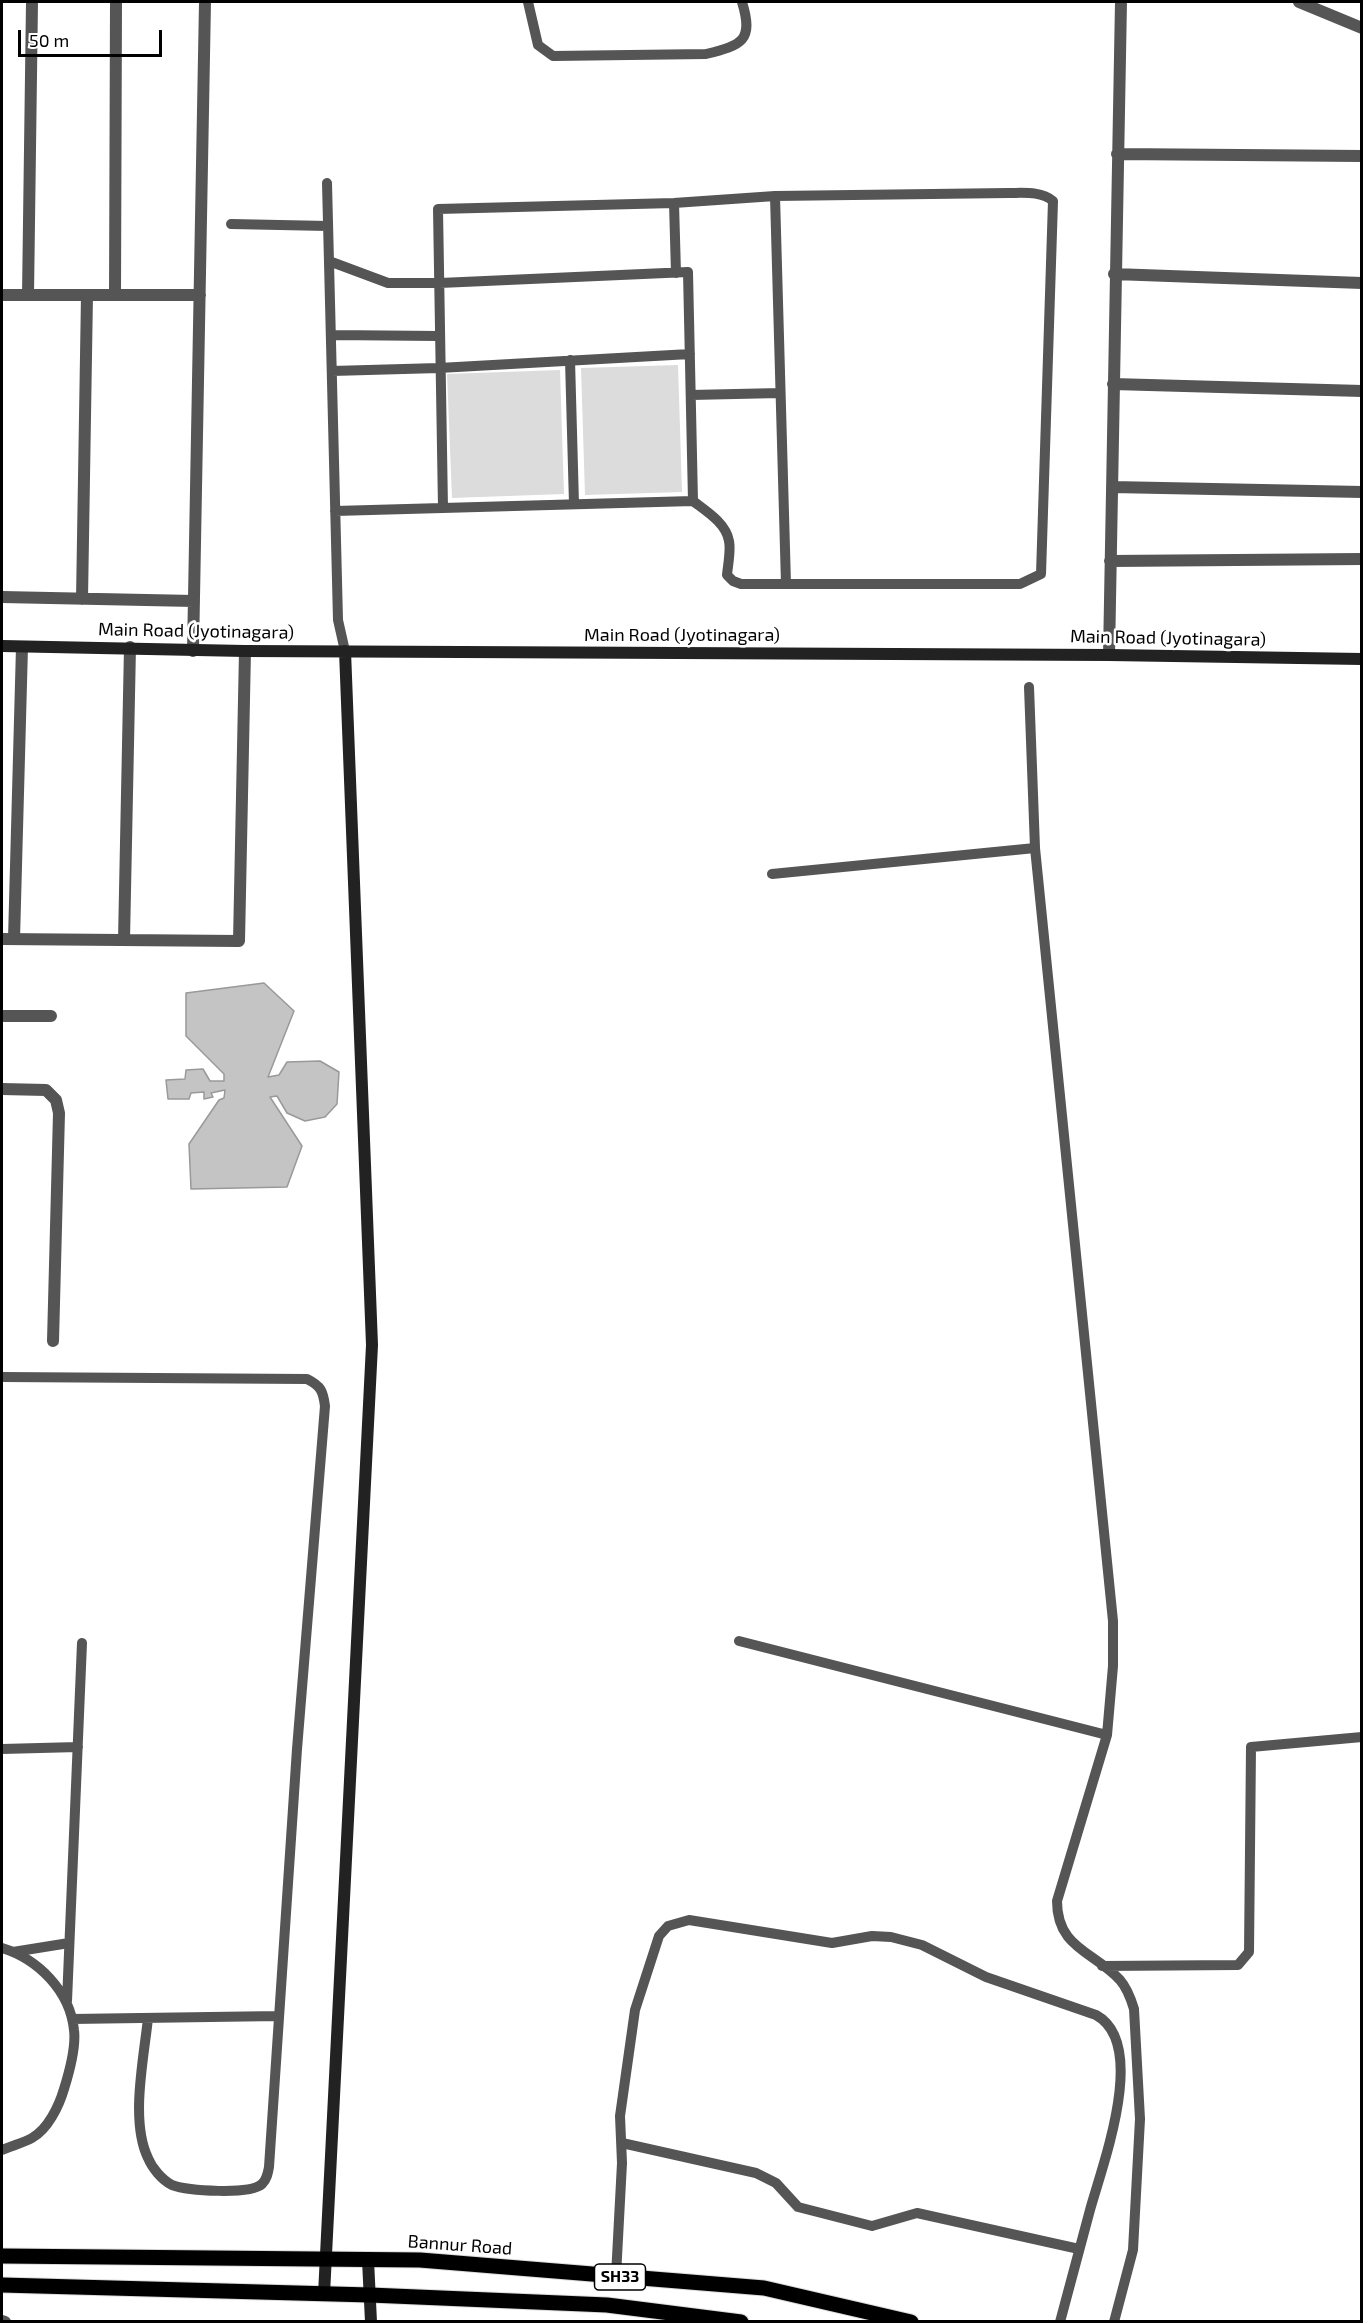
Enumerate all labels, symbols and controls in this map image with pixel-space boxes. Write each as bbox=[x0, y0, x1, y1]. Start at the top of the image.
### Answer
scale bar bbox=[21, 18, 165, 56]
text: 50 m bbox=[29, 29, 69, 51]
street label: Main Road (Jyotinagara) bbox=[98, 618, 294, 644]
street label: Main Road (Jyotinagara) bbox=[584, 624, 780, 646]
street label: Main Road (Jyotinagara) bbox=[1070, 625, 1266, 651]
street label: Bannur Road bbox=[407, 2231, 513, 2259]
road number: SH33 bbox=[594, 2264, 646, 2290]

